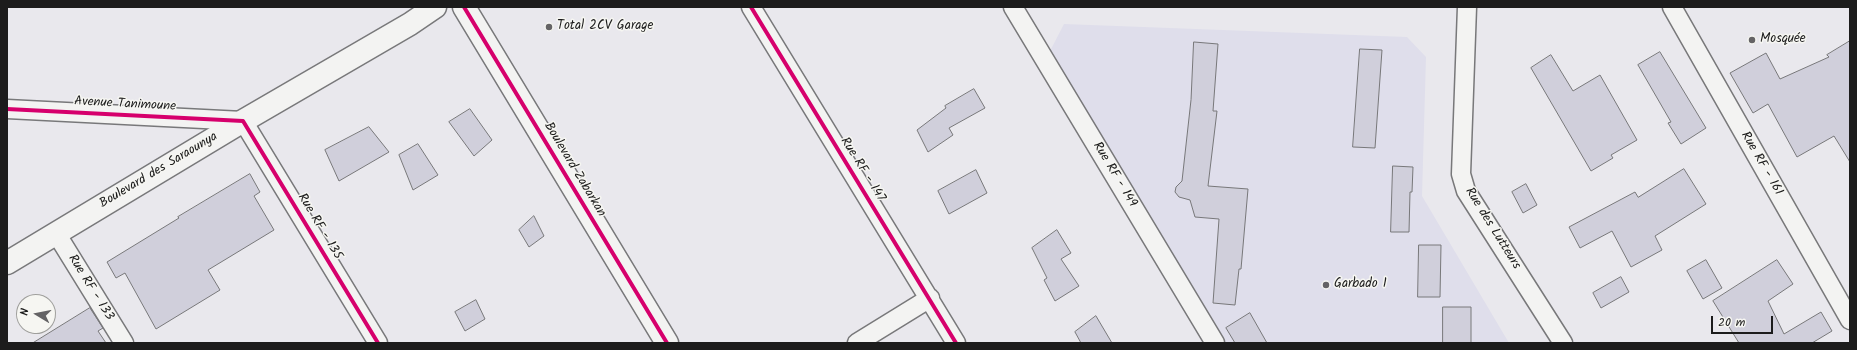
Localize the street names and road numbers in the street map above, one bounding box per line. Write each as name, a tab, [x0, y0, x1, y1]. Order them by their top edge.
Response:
street label: Avenue Tanimoune	[74, 95, 176, 115]
street label: Boulevard Zabarkan	[540, 120, 608, 220]
street label: Rue RF - 161	[1736, 129, 1786, 199]
street label: Boulevard des Saraounya	[97, 130, 221, 212]
street label: Rue RF - 147	[836, 135, 888, 205]
street label: Rue RF - 149	[1088, 140, 1140, 210]
street label: Rue des Lutteurs	[1461, 185, 1523, 273]
street label: Rue RF - 135	[293, 191, 345, 263]
street label: Rue RF - 133	[64, 252, 116, 324]

